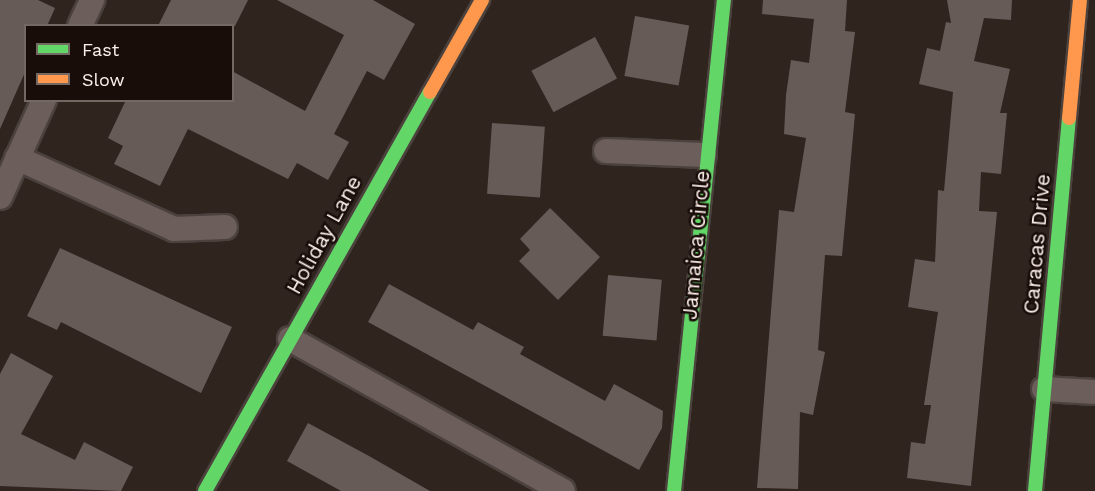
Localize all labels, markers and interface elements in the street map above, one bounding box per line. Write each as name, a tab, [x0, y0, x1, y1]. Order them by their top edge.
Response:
legend	[24, 24, 234, 102]
text: Fast	[82, 39, 119, 60]
text: Slow	[82, 69, 125, 90]
street label: Jamaica Circle	[677, 169, 715, 321]
street label: Holiday Lane	[281, 171, 367, 299]
street label: Caracas Drive	[1018, 173, 1056, 315]

